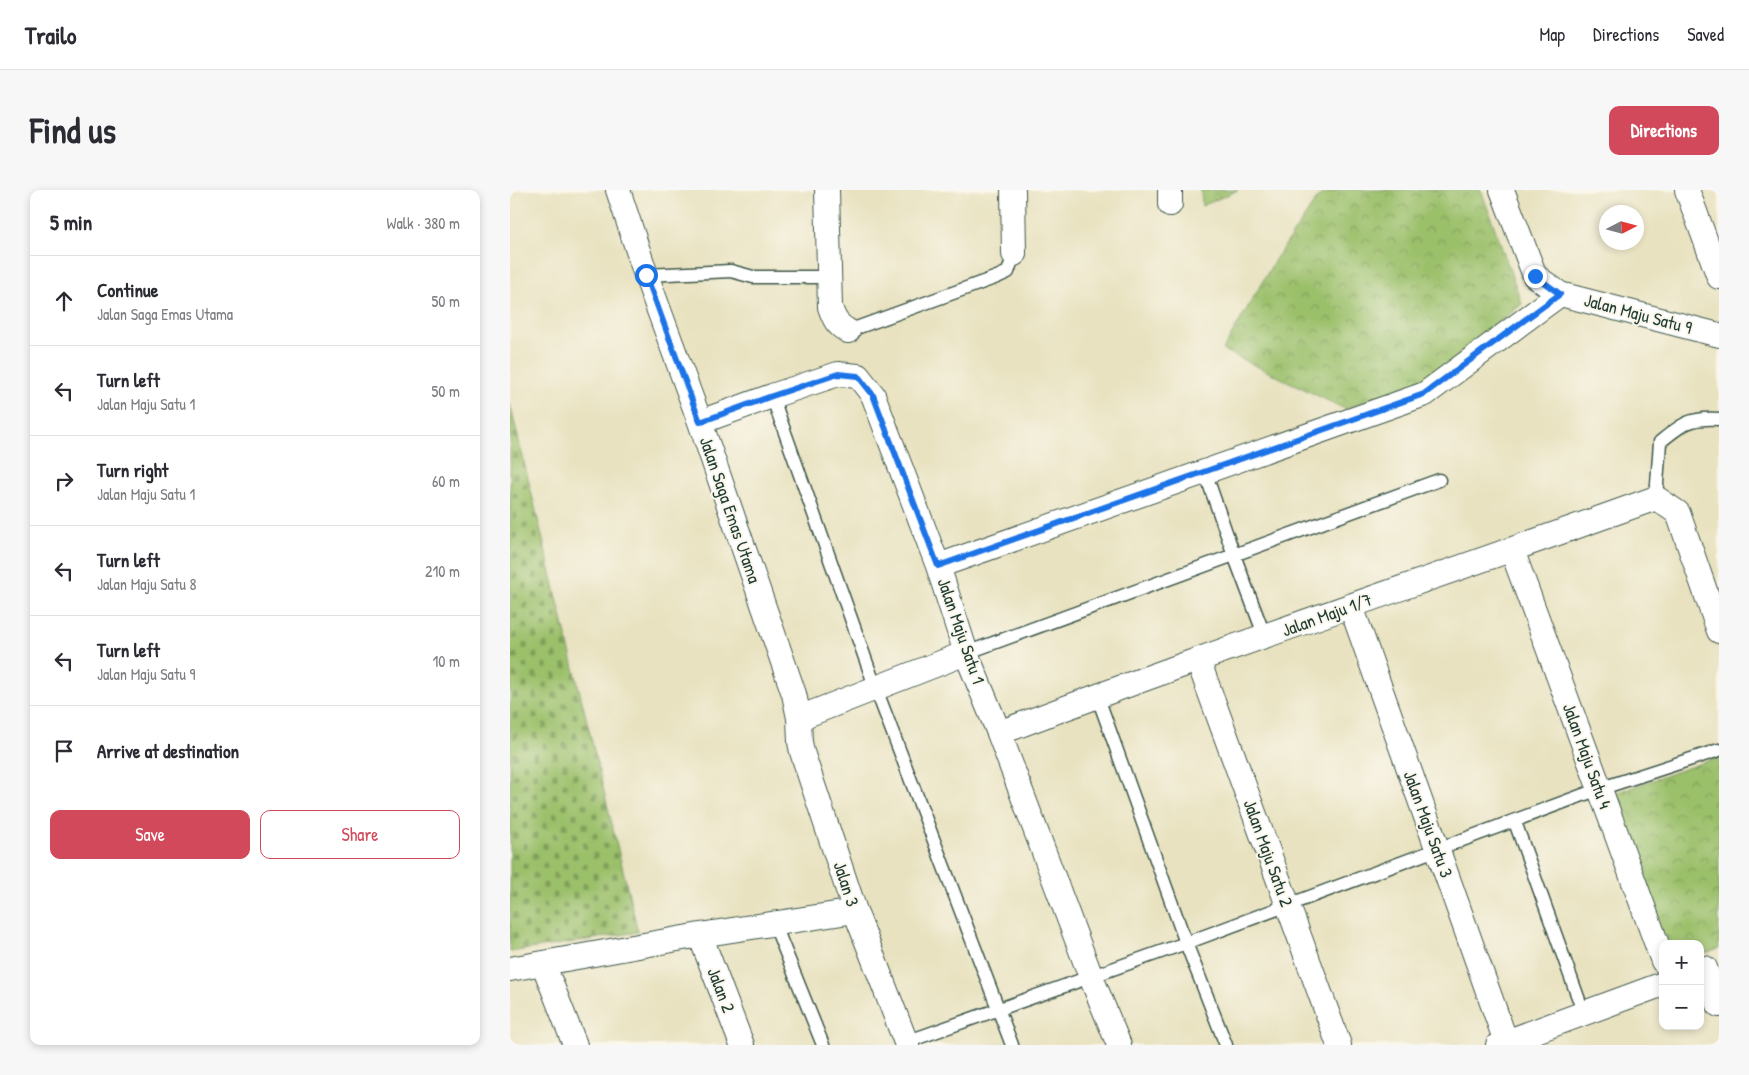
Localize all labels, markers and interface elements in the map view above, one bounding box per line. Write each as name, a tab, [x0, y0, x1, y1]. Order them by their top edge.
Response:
text: Trailo	[25, 19, 76, 51]
text: Map	[1540, 22, 1565, 47]
text: Directions	[1593, 22, 1659, 47]
text: Saved	[1687, 22, 1724, 47]
button: Directions	[1609, 106, 1719, 155]
text: Find us	[30, 107, 116, 154]
north arrow	[1599, 205, 1644, 250]
text: 5 min	[50, 208, 92, 237]
text: Walk · 380 m	[387, 212, 460, 234]
route start	[635, 264, 658, 287]
route end	[1524, 265, 1547, 288]
text: Continue	[97, 277, 158, 303]
icon: ahead	[50, 287, 78, 315]
street label: Jalan Maju Satu 9	[1581, 287, 1695, 340]
text: 50 m	[432, 290, 460, 312]
text: Jalan Saga Emas Utama	[97, 303, 233, 325]
text: Turn left	[97, 367, 160, 393]
icon: left	[50, 377, 78, 405]
text: 50 m	[432, 380, 460, 402]
text: Jalan Maju Satu 1	[97, 393, 195, 415]
street label: Jalan Saga Emas Utama	[694, 433, 767, 586]
text: Turn right	[97, 457, 168, 483]
icon: right	[50, 467, 78, 495]
text: 60 m	[432, 470, 460, 492]
text: Jalan Maju Satu 1	[97, 483, 195, 505]
text: Turn left	[97, 547, 160, 573]
icon: left	[50, 557, 78, 585]
text: 210 m	[425, 560, 460, 582]
text: Jalan Maju Satu 8	[97, 573, 196, 595]
street label: Jalan Maju Satu 1	[932, 574, 991, 687]
street label: Jalan Maju 1/7	[1278, 587, 1375, 642]
text: Turn left	[97, 637, 160, 663]
icon: left	[50, 647, 78, 675]
text: 10 m	[432, 650, 460, 672]
text: Jalan Maju Satu 9	[97, 663, 195, 685]
street label: Jalan Maju Satu 4	[1557, 700, 1618, 812]
icon: arrive	[50, 737, 78, 765]
text: Arrive at destination	[97, 738, 239, 764]
street label: Jalan Maju Satu 3	[1398, 767, 1459, 881]
street label: Jalan Maju Satu 2	[1237, 796, 1300, 910]
button: Save	[50, 810, 250, 859]
button: Share	[260, 810, 460, 859]
street label: Jalan 3	[827, 858, 865, 910]
map controls	[1659, 940, 1704, 1030]
button: +	[1659, 940, 1704, 985]
street label: Jalan 2	[702, 964, 742, 1016]
button: −	[1659, 985, 1704, 1030]

